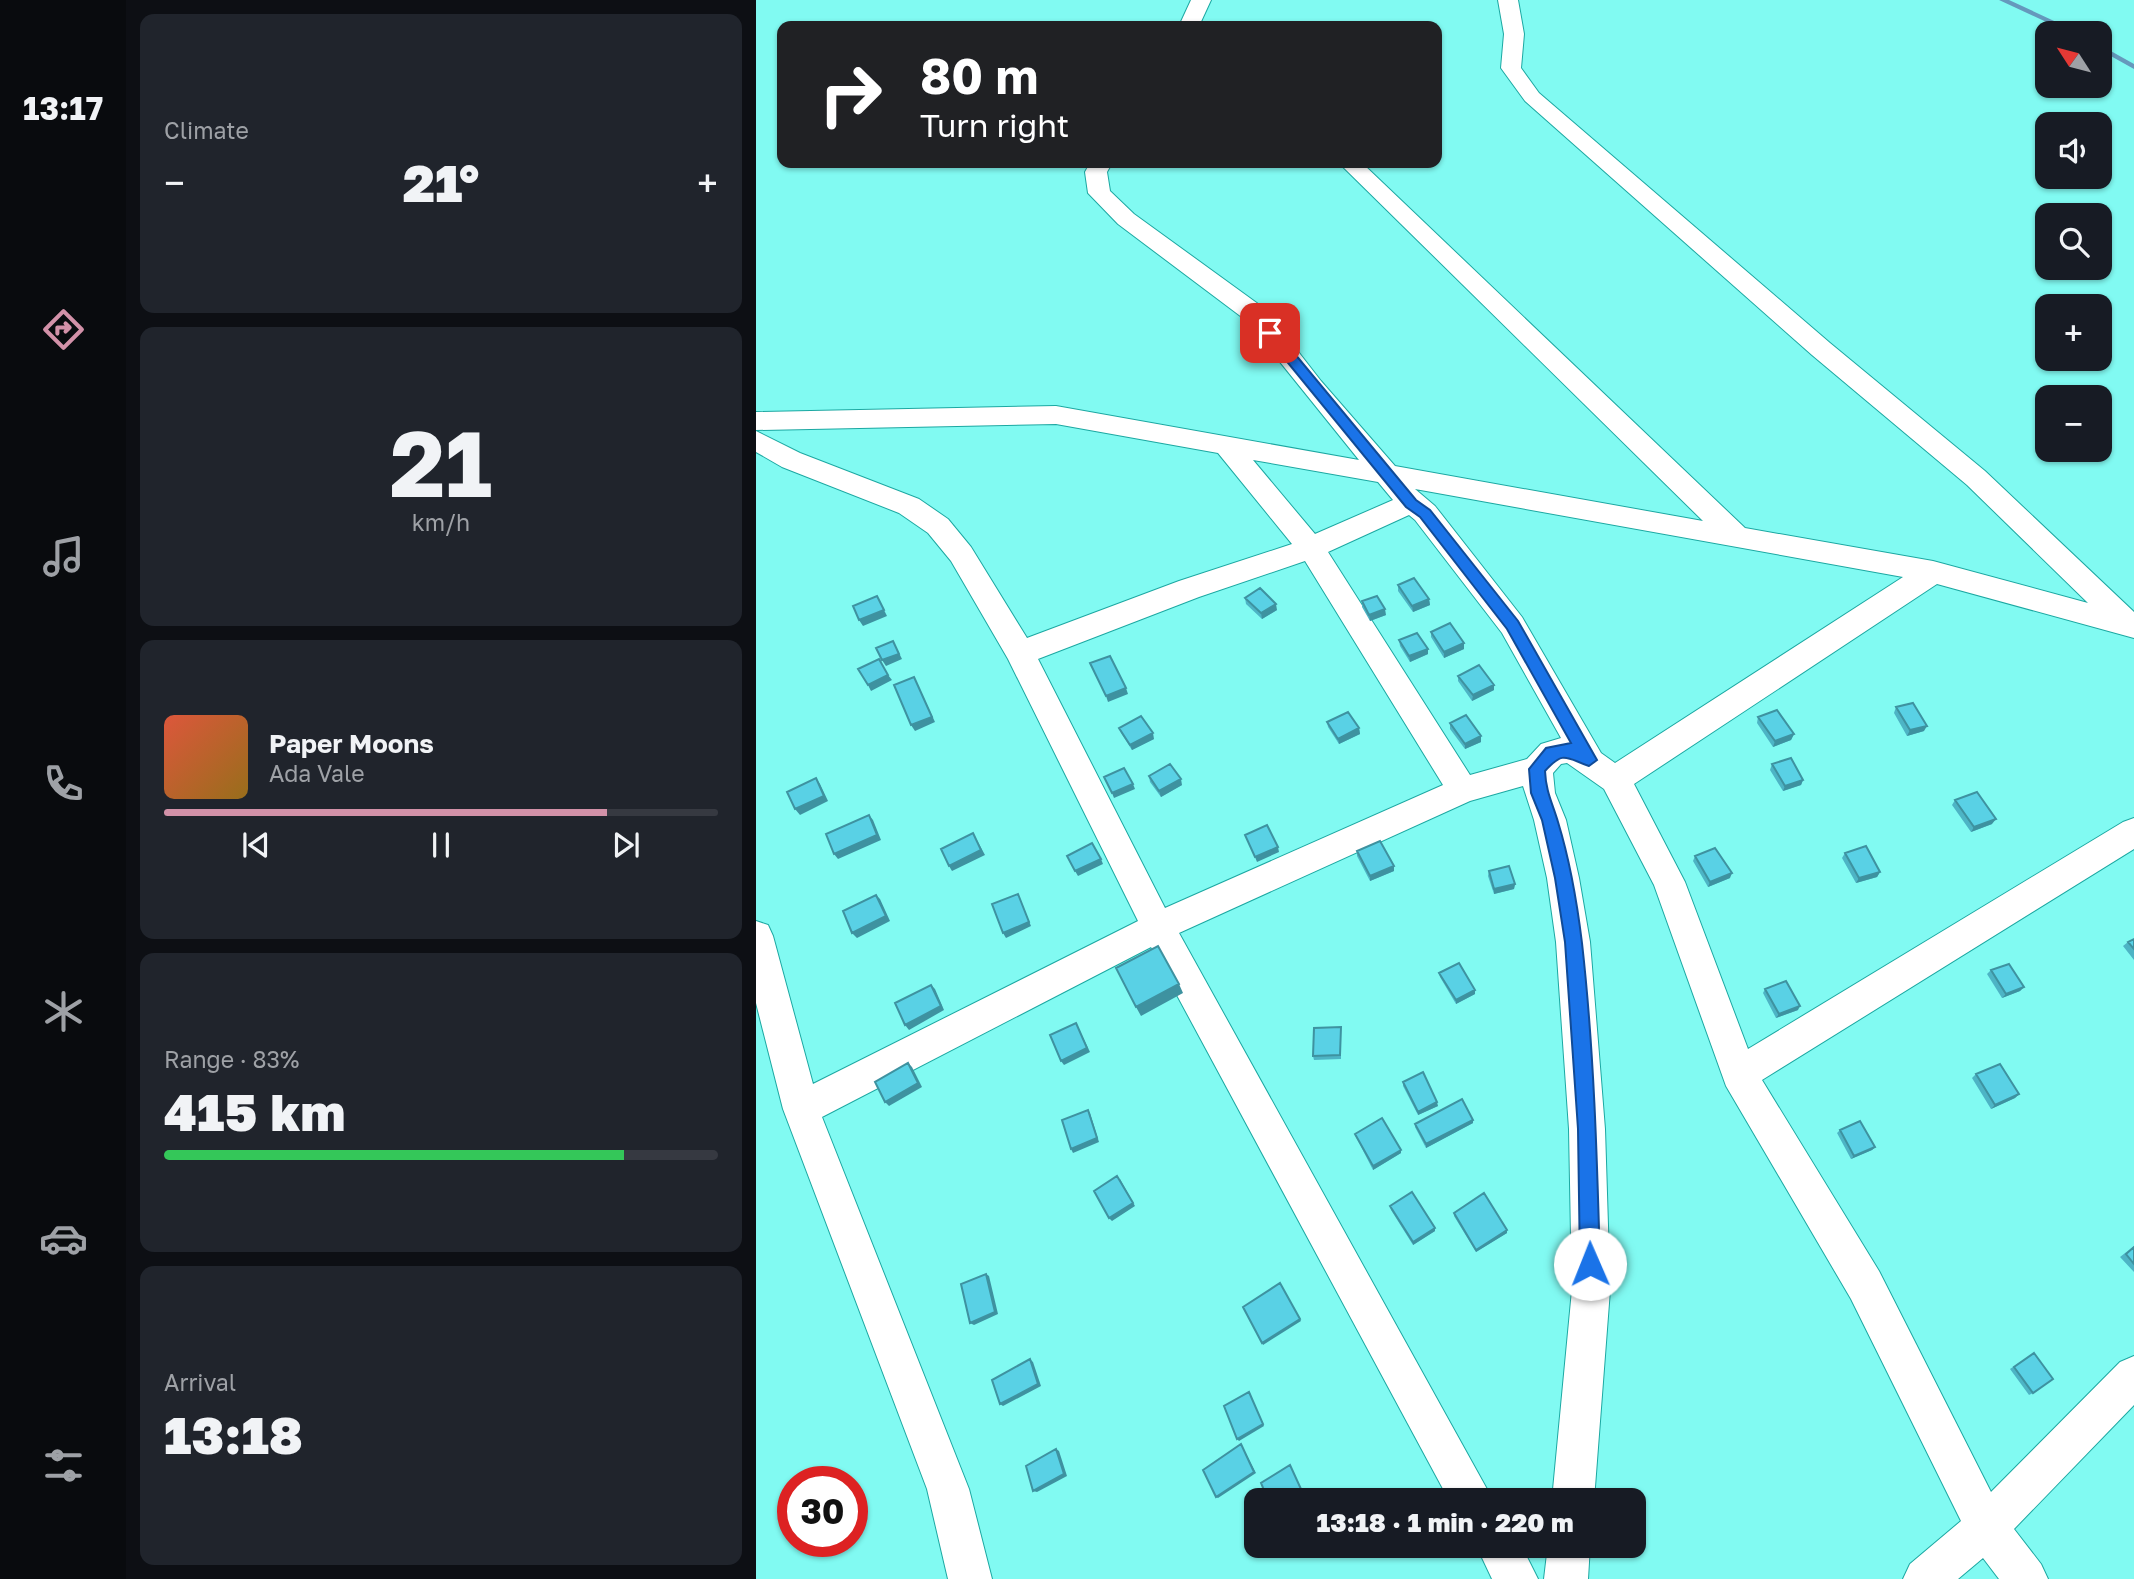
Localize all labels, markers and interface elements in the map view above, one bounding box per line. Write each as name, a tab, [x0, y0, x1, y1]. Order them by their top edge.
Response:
north arrow	[2035, 21, 2112, 98]
map controls	[2035, 21, 2112, 462]
text: 80 m	[920, 46, 1038, 105]
icon: right	[805, 49, 896, 140]
text: 13:17	[23, 89, 103, 127]
text: Turn right	[920, 106, 1069, 144]
button: sound	[2035, 112, 2112, 189]
text: Climate	[164, 116, 249, 144]
text: 21°	[403, 151, 479, 213]
text: −	[164, 160, 185, 205]
text: +	[697, 160, 718, 205]
button: search	[2035, 203, 2112, 280]
button: +	[2035, 294, 2112, 371]
pin	[1240, 303, 1300, 363]
icon: directions	[39, 305, 88, 354]
icon: arrive	[1251, 314, 1289, 352]
button: −	[2035, 385, 2112, 462]
text: 21	[390, 408, 492, 517]
text: km/h	[412, 508, 470, 536]
icon: music	[39, 532, 88, 581]
text: Paper Moons	[269, 728, 434, 759]
icon: phone	[39, 759, 88, 808]
text: Ada Vale	[269, 759, 365, 787]
icon: previous	[237, 826, 275, 864]
icon: pause	[422, 826, 460, 864]
icon: next	[607, 826, 645, 864]
icon: climate	[39, 987, 88, 1036]
text: Range · 83%	[164, 1045, 299, 1073]
text: 415 km	[164, 1080, 346, 1142]
icon: car	[39, 1214, 88, 1263]
position arrow	[1553, 1227, 1627, 1301]
text: Arrival	[164, 1368, 236, 1396]
text: 13:18	[164, 1403, 303, 1465]
icon: filters	[39, 1441, 88, 1490]
speed limit sign: 30	[777, 1466, 868, 1557]
text: 13:18 · 1 min · 220 m	[1316, 1507, 1574, 1538]

